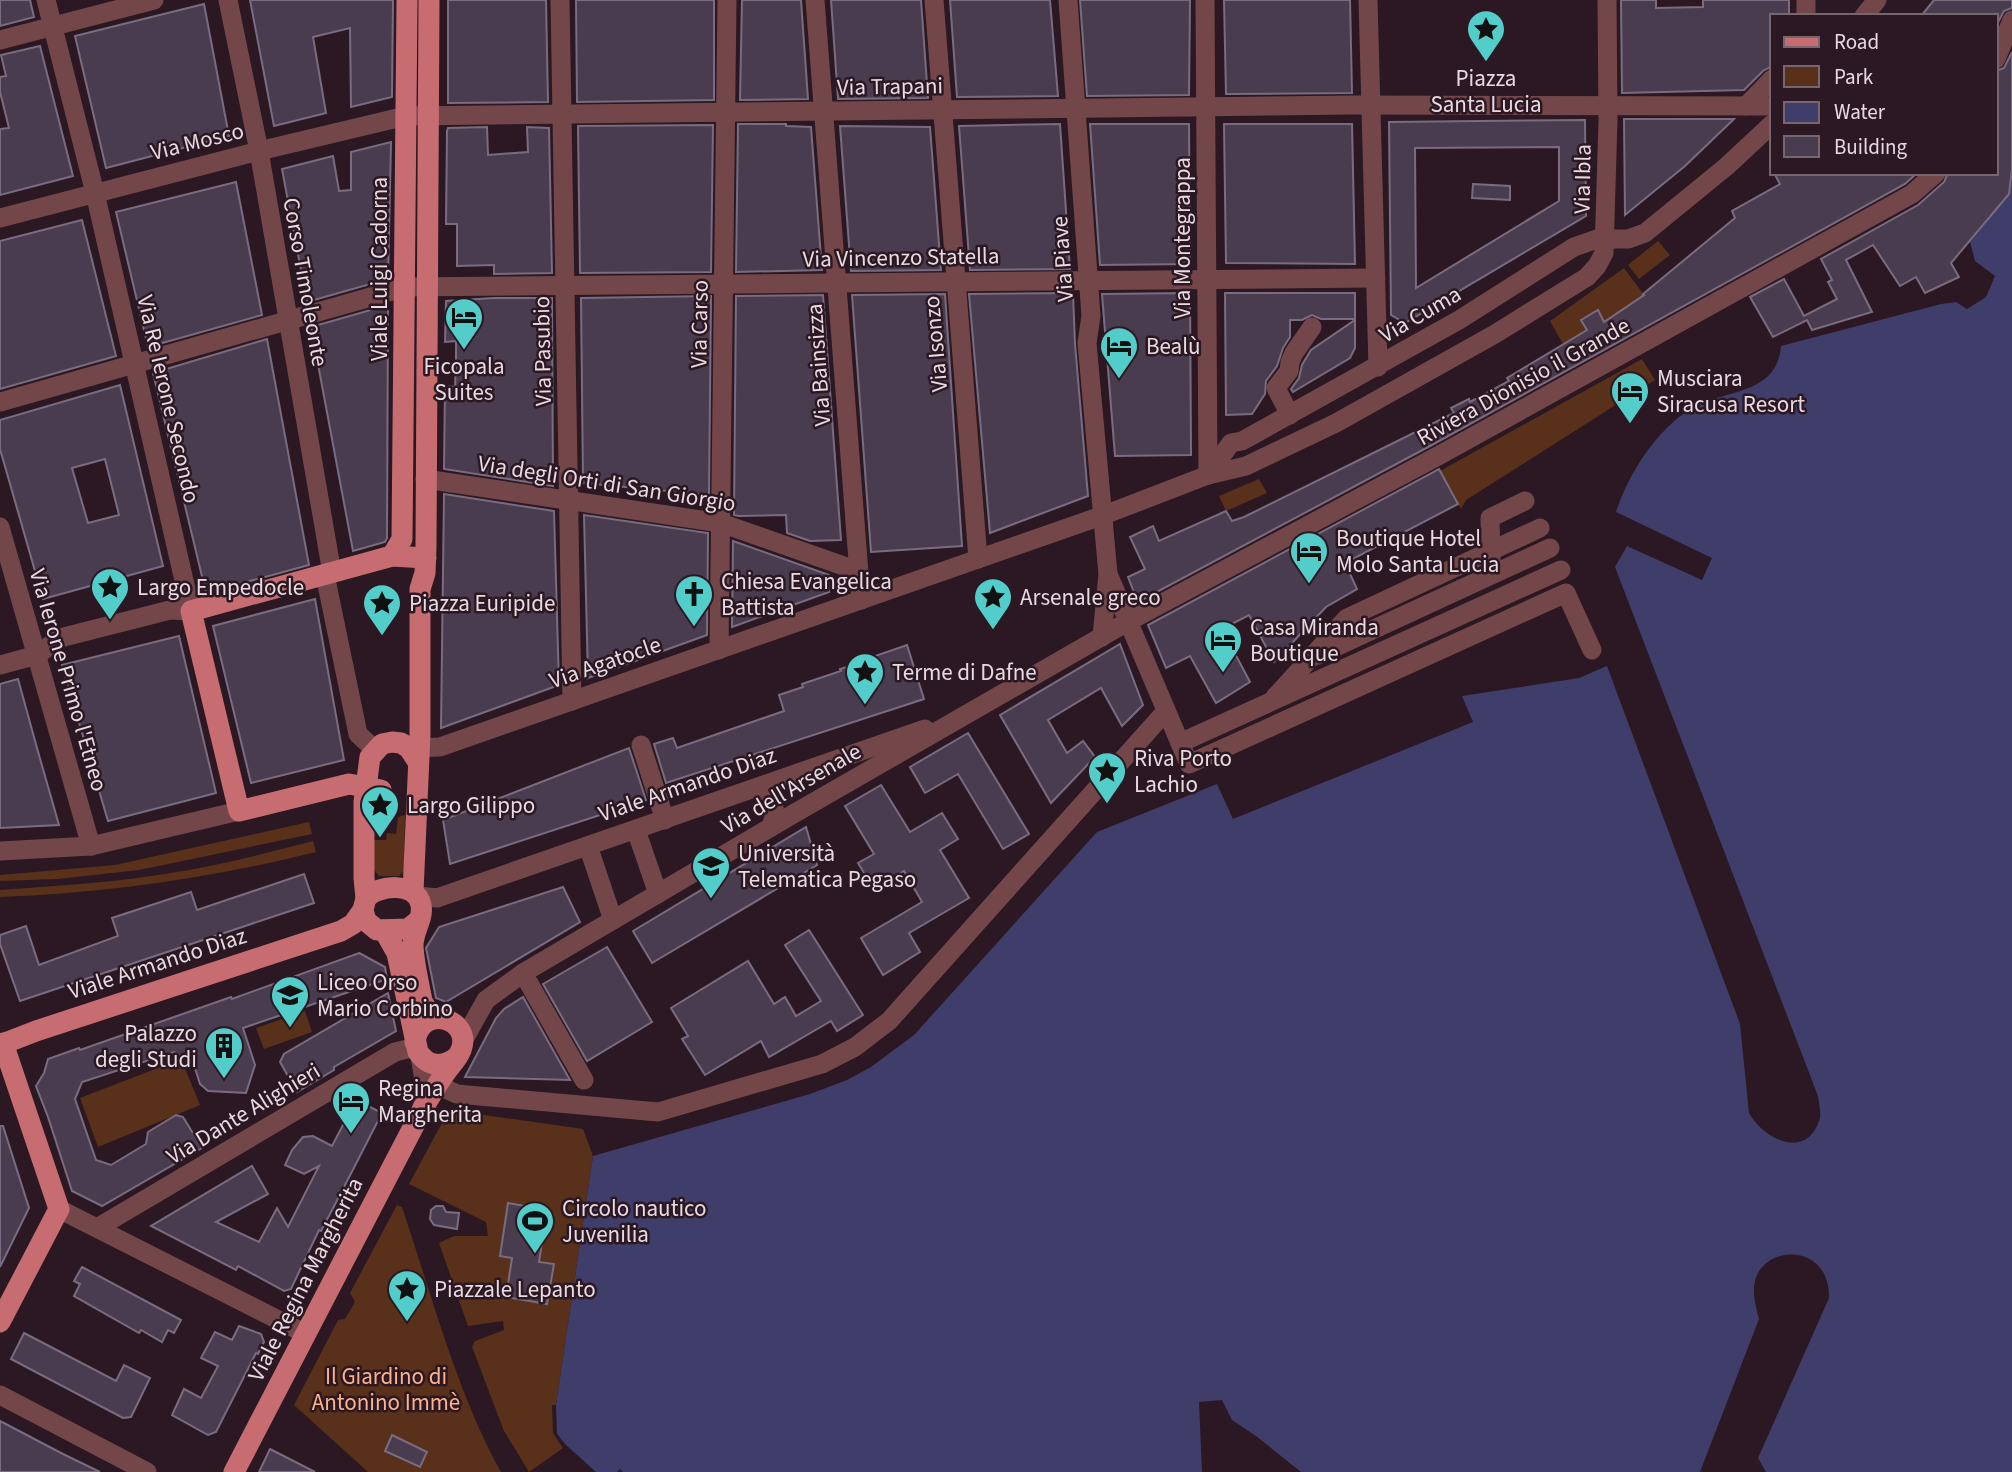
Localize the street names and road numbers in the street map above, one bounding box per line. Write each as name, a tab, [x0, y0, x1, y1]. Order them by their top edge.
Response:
street label: Via Trapani	[837, 69, 943, 104]
street label: Via Mosco	[147, 114, 247, 169]
street label: Via Ibla	[1565, 144, 1600, 214]
street label: Via Montegrappa	[1166, 157, 1199, 319]
street label: Viale Luigi Cadorna	[363, 177, 396, 361]
street label: Corso Timoleonte	[274, 195, 337, 369]
street label: Via Piave	[1043, 215, 1082, 303]
street label: Via Vincenzo Statella	[802, 239, 1000, 276]
street label: Via Cuma	[1373, 278, 1467, 351]
street label: Via Carso	[682, 280, 717, 369]
street label: Via Re Ierone Secondo	[129, 292, 209, 506]
street label: Via Isonzo	[915, 294, 956, 393]
street label: Via Pasubio	[525, 296, 560, 406]
street label: Via Bainsizza	[798, 302, 839, 427]
street label: Riviera Dionisio il Grande	[1411, 309, 1636, 454]
street label: Via degli Orti di San Giorgio	[476, 447, 738, 520]
street label: Via Ierone Primo l'Etneo	[21, 565, 116, 795]
street label: Via Agatocle	[545, 628, 666, 697]
street label: Via dell'Arsenale	[715, 735, 867, 842]
street label: Viale Armando Diaz	[594, 739, 781, 830]
street label: Viale Armando Diaz	[64, 919, 251, 1008]
street label: Via Dante Alighieri	[160, 1054, 326, 1172]
street label: Viale Regina Margherita	[240, 1171, 371, 1387]

